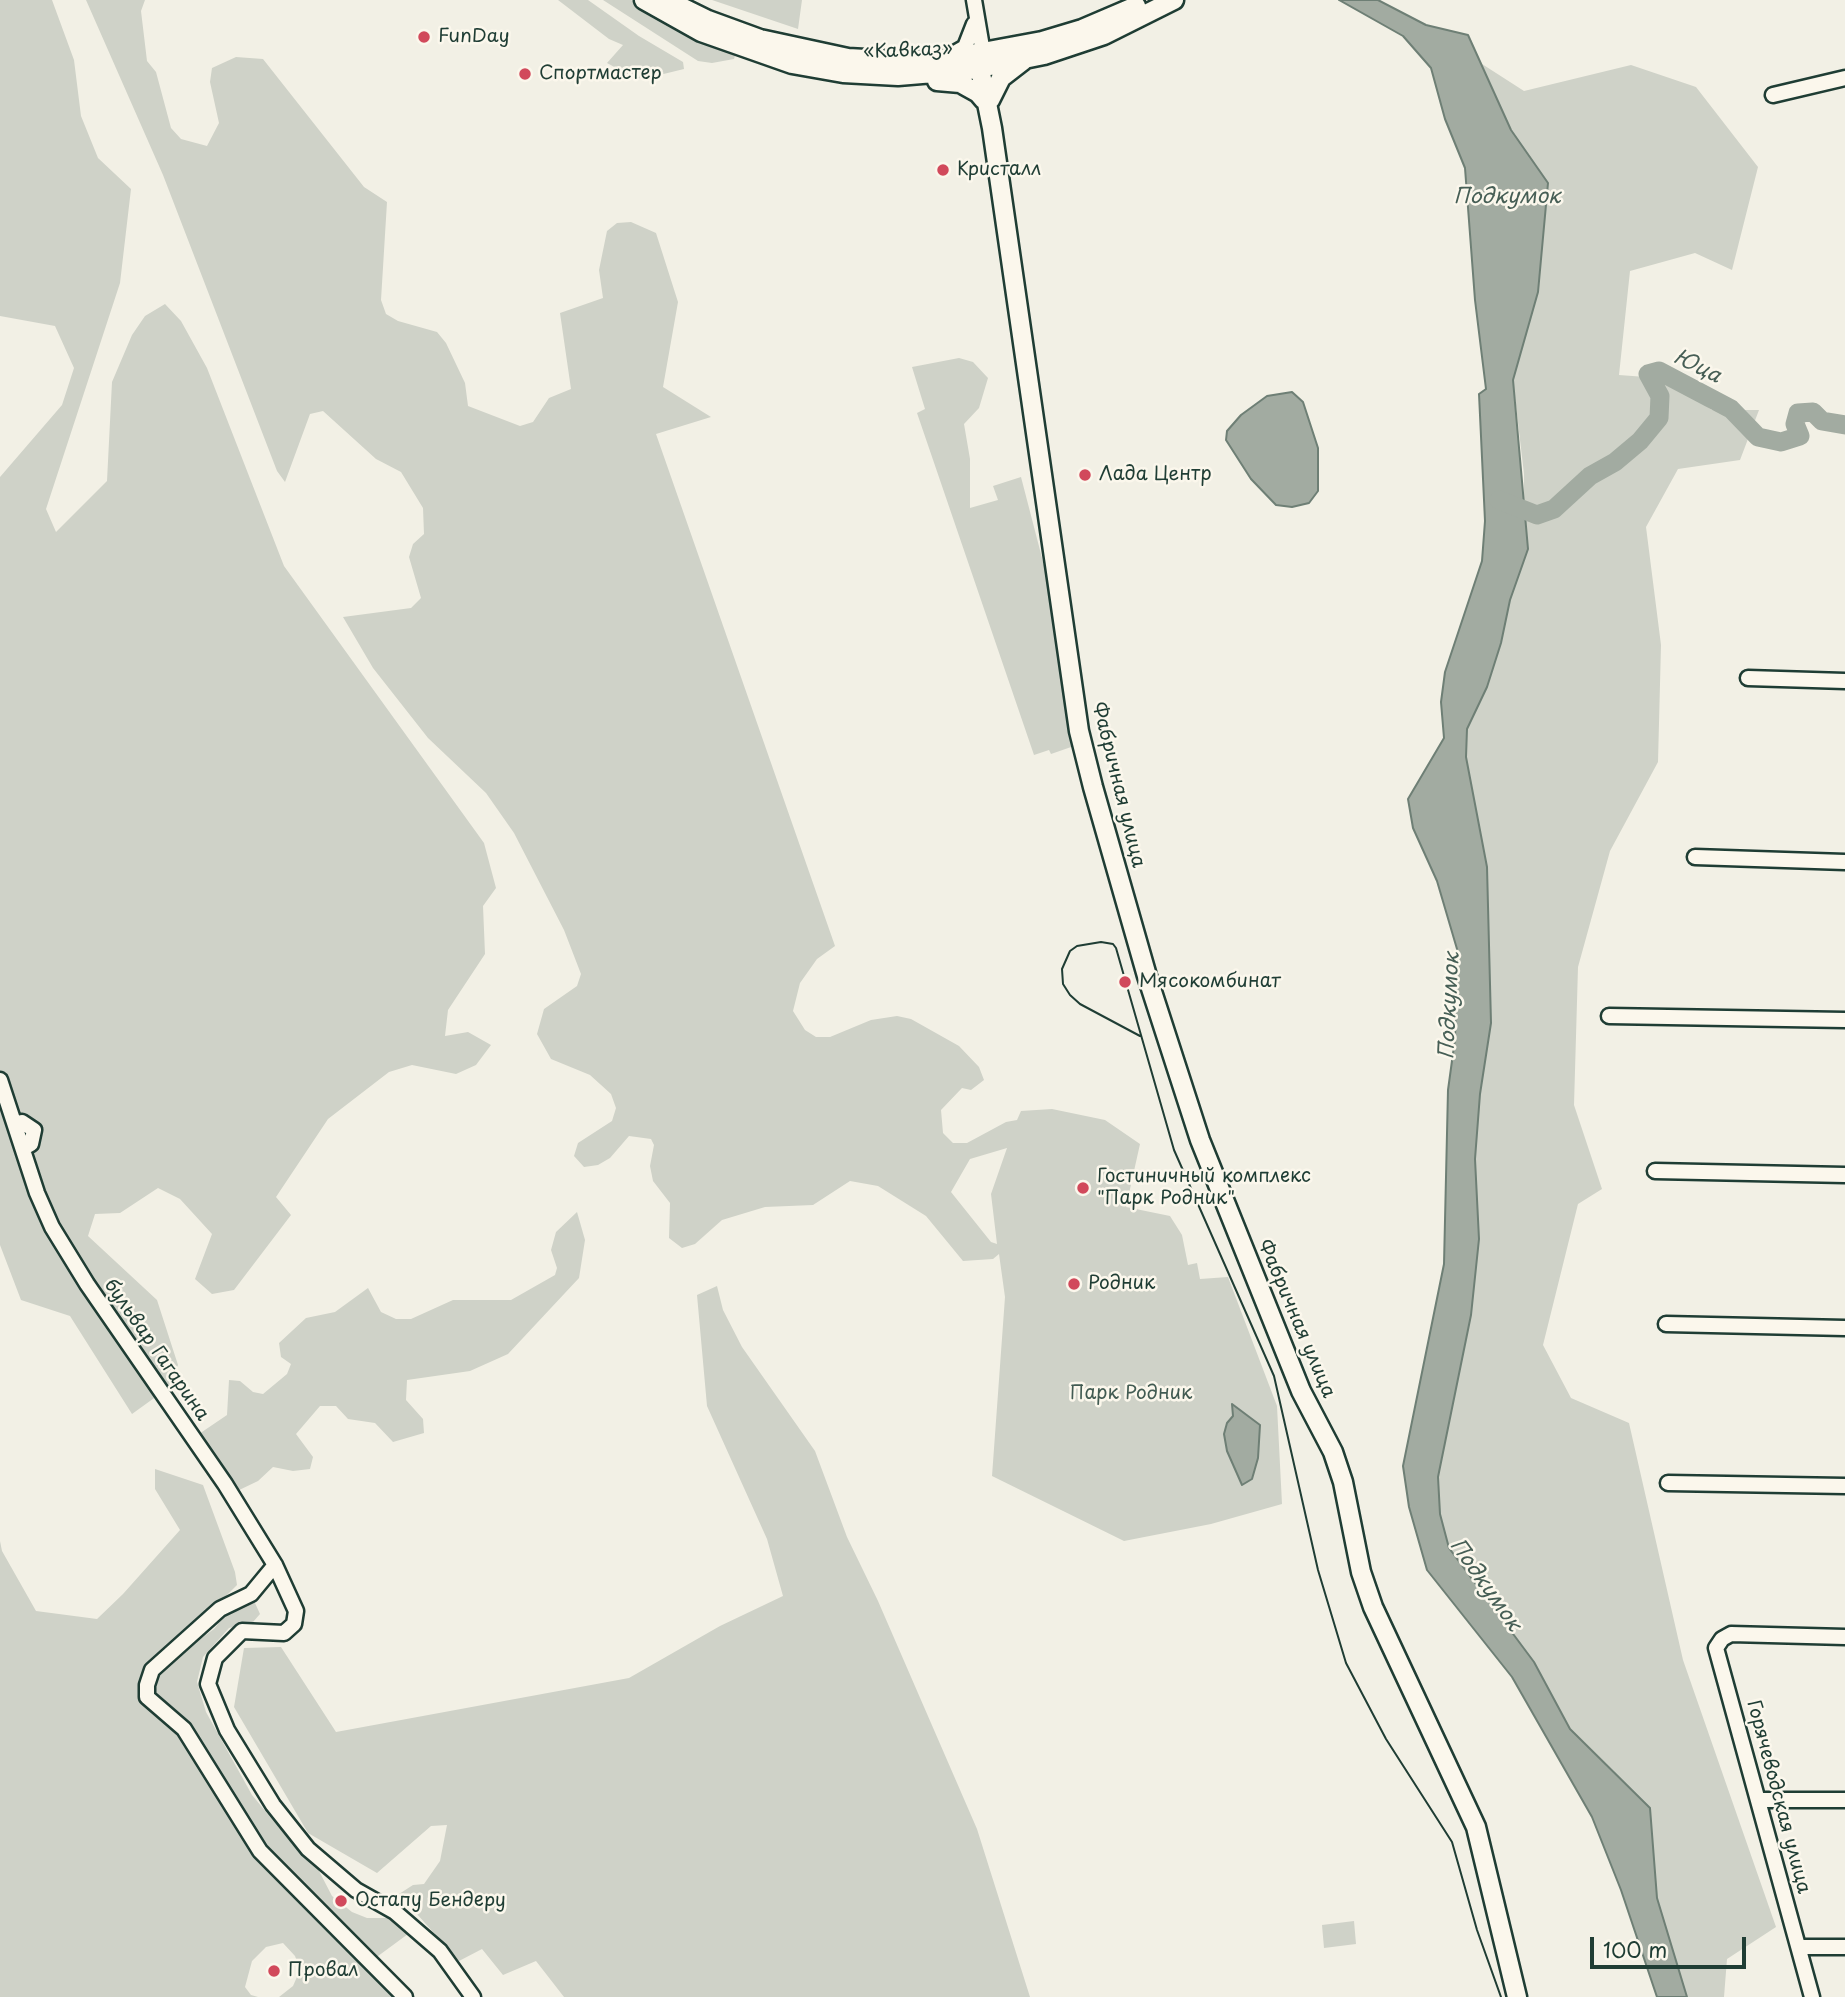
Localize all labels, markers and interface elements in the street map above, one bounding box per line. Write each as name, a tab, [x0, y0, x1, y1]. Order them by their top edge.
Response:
place label: FunDay	[438, 26, 510, 48]
marker: FunDay	[416, 29, 432, 45]
street label: «Кавказ»	[863, 38, 953, 64]
place label: Спортмастер	[539, 63, 662, 85]
marker: Спортмастер	[517, 66, 533, 82]
place label: Кристалл	[957, 159, 1041, 181]
marker: Кристалл	[935, 162, 951, 178]
water label: Подкумок	[1453, 184, 1561, 210]
water label: Юца	[1669, 345, 1725, 389]
place label: Лада Центр	[1099, 464, 1212, 486]
marker: Лада Центр	[1077, 467, 1093, 483]
street label: Фабричная улица	[1086, 700, 1150, 870]
water label: Подкумок	[1435, 952, 1465, 1060]
place label: Мясокомбинат	[1139, 971, 1281, 993]
marker: Мясокомбинат	[1117, 974, 1133, 990]
place label: Гостиничный комплекс "Парк Родник"	[1097, 1166, 1311, 1210]
marker: Гостиничный комплекс "Парк Родник"	[1075, 1180, 1091, 1196]
street label: Фабричная улица	[1252, 1237, 1340, 1401]
place label: Родник	[1088, 1273, 1155, 1295]
street label: бульвар Гагарина	[99, 1275, 213, 1425]
marker: Родник	[1066, 1276, 1082, 1292]
park label: Парк Родник	[1070, 1383, 1192, 1405]
water label: Подкумок	[1444, 1534, 1526, 1636]
street label: Горячеводская улица	[1741, 1698, 1815, 1896]
place label: Остапу Бендеру	[355, 1890, 506, 1912]
marker: Остапу Бендеру	[333, 1893, 349, 1909]
scale bar	[1593, 1924, 1749, 1968]
text: 100 m	[1603, 1933, 1667, 1965]
place label: Провал	[288, 1960, 358, 1982]
marker: Провал	[266, 1963, 282, 1979]

